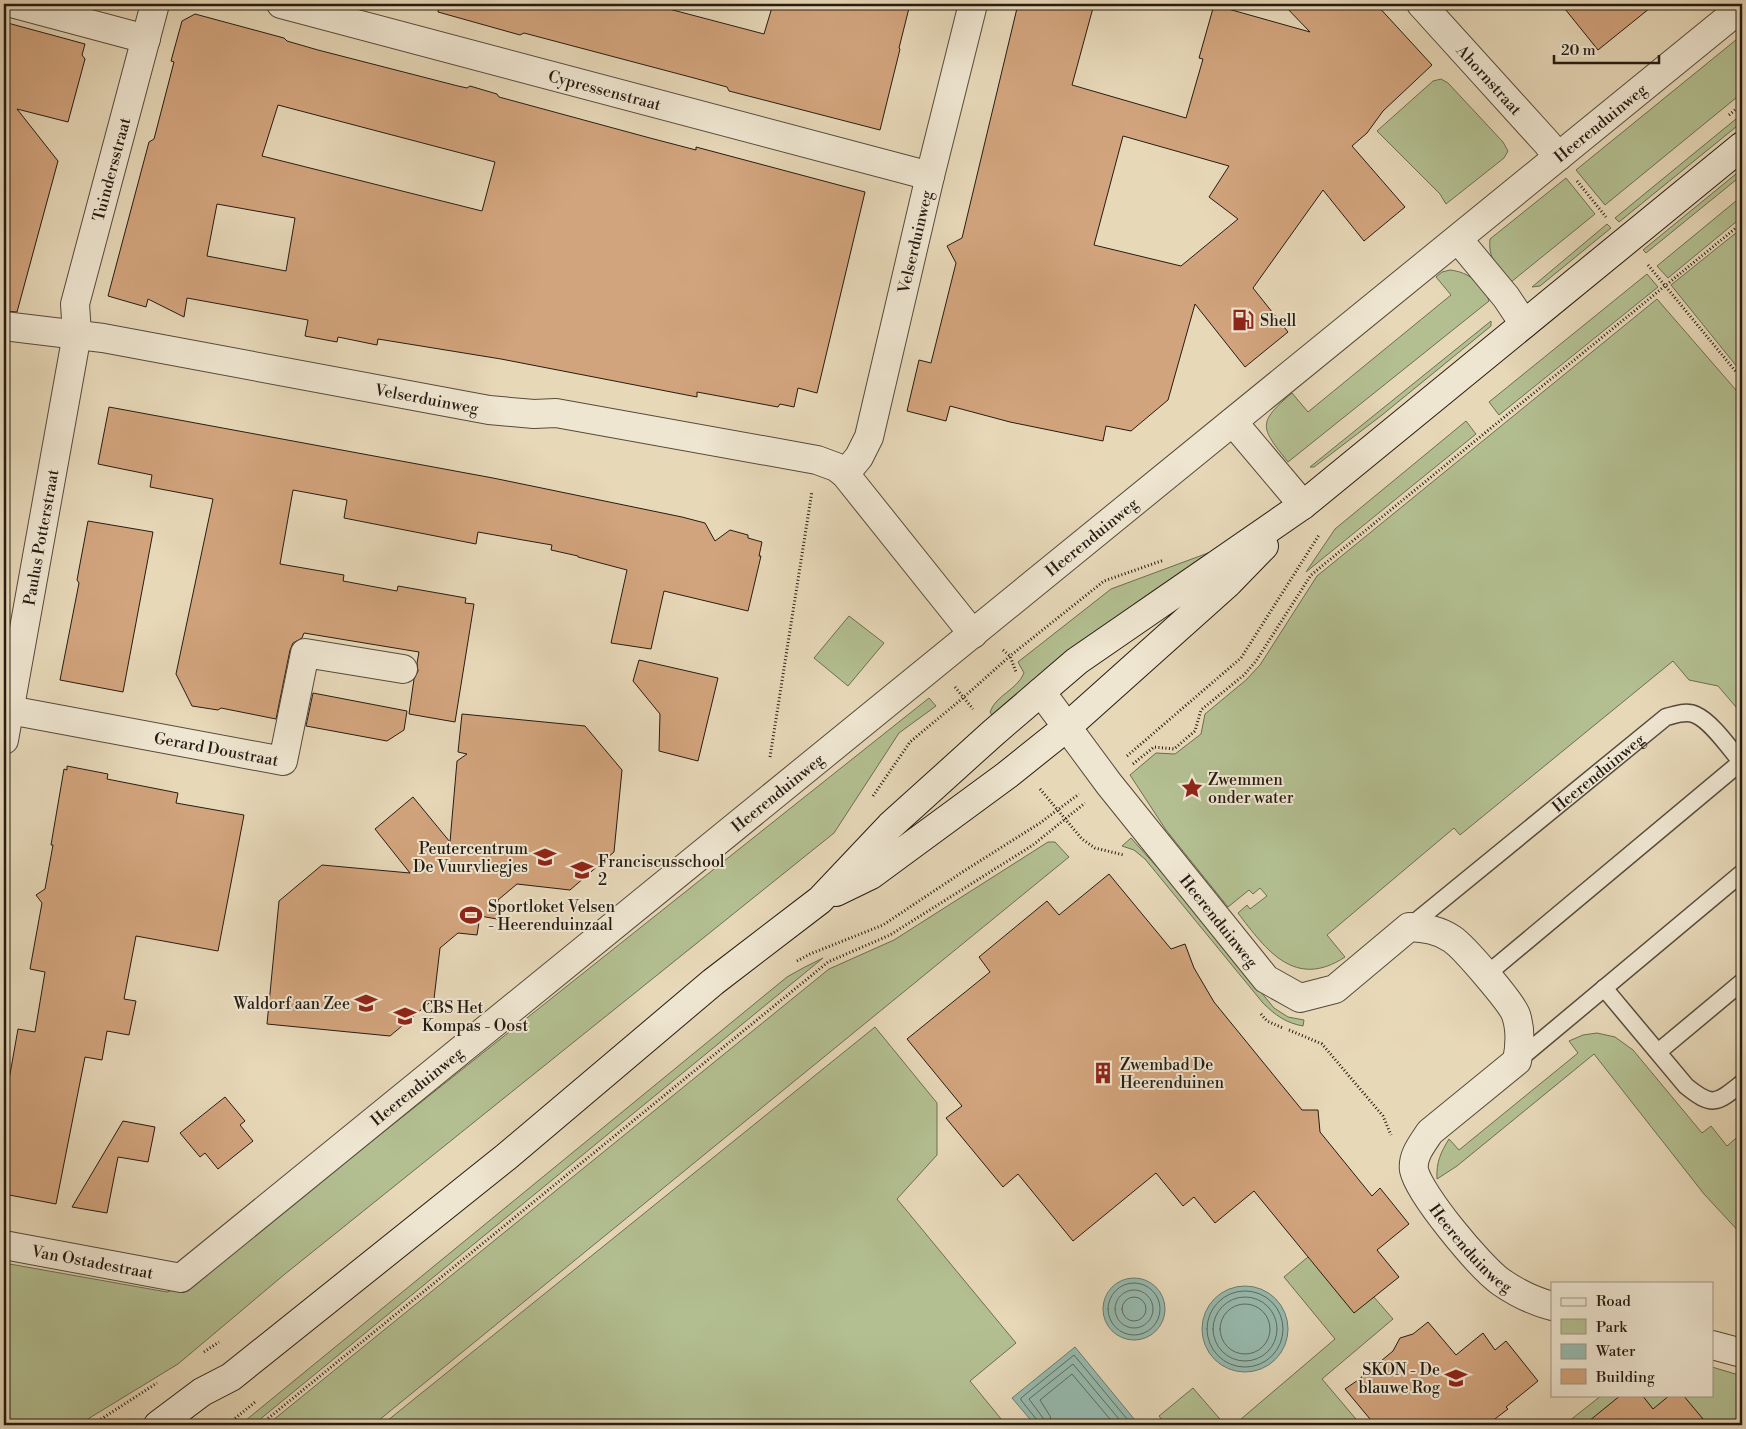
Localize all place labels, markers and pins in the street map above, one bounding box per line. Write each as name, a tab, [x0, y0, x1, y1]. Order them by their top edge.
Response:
fuel station icon: Shell	[1230, 307, 1256, 333]
place label: Shell	[1260, 311, 1297, 331]
place label: Zwemmen onder water	[1208, 770, 1294, 808]
place icon: Zwemmen onder water	[1179, 775, 1205, 801]
place label: Peutercentrum De Vuurvliegjes	[413, 839, 528, 877]
school or university icon: Peutercentrum De Vuurvliegjes	[532, 844, 558, 870]
place label: Franciscusschool 2	[598, 852, 725, 890]
school or university icon: Franciscusschool 2	[569, 857, 595, 883]
place label: Sportloket Velsen - Heerenduinzaal	[488, 897, 616, 935]
sports icon: Sportloket Velsen - Heerenduinzaal	[458, 902, 484, 928]
school or university icon: Waldorf aan Zee	[353, 990, 379, 1016]
place label: Waldorf aan Zee	[233, 994, 350, 1014]
place label: CBS Het Kompas - Oost	[422, 998, 528, 1036]
school or university icon: CBS Het Kompas - Oost	[392, 1003, 418, 1029]
place label: Zwembad De Heerenduinen	[1120, 1055, 1224, 1093]
building icon: Zwembad De Heerenduinen	[1090, 1060, 1116, 1086]
place label: SKON - De blauwe Rog	[1358, 1360, 1441, 1398]
school or university icon: SKON - De blauwe Rog	[1443, 1365, 1469, 1391]

